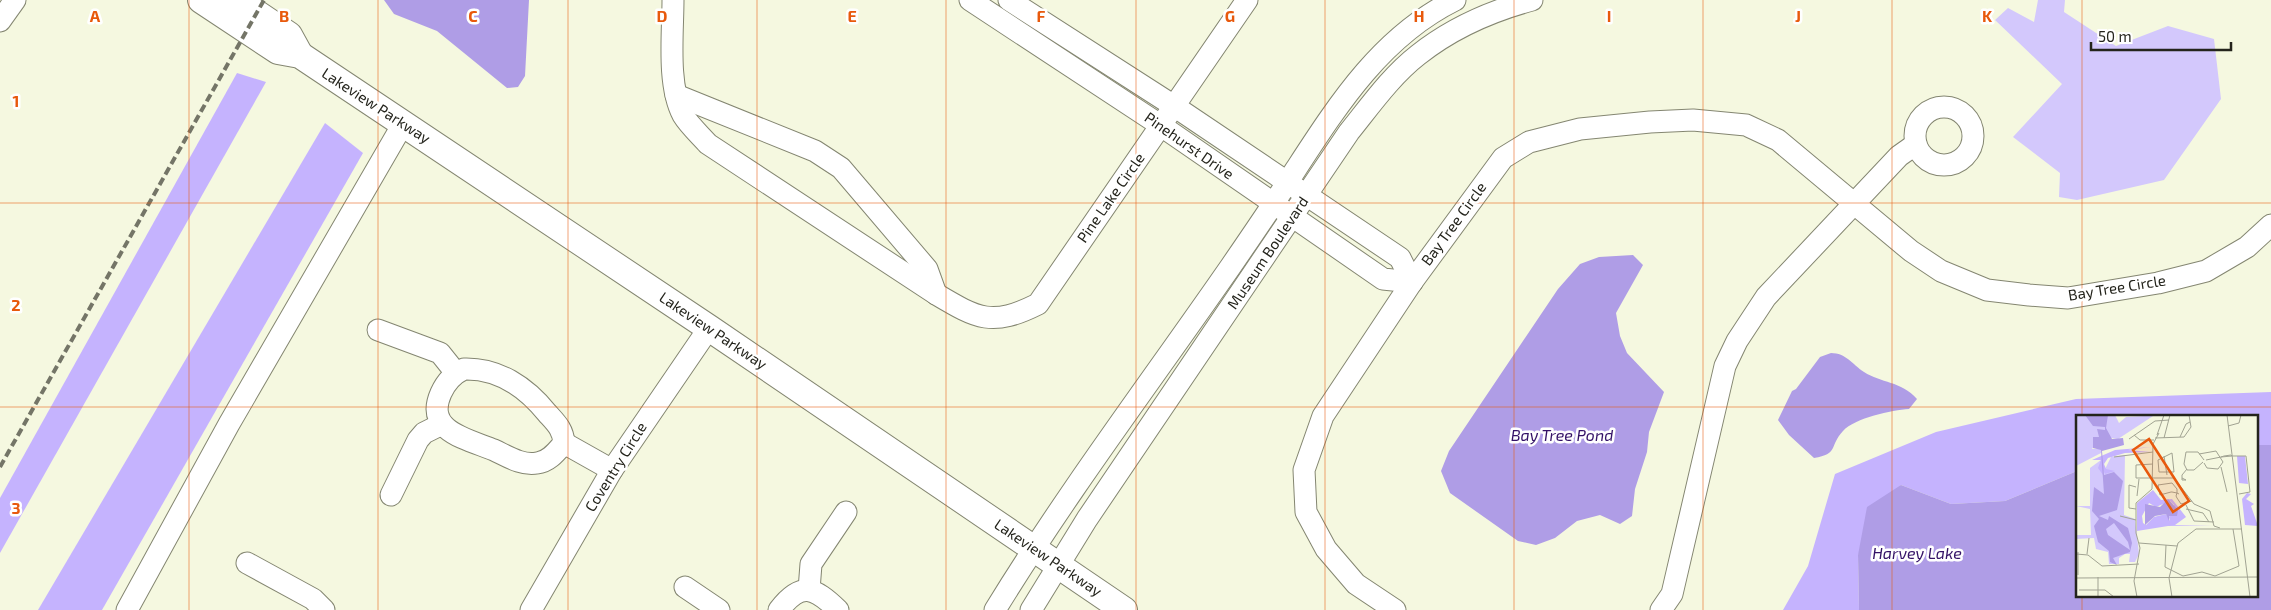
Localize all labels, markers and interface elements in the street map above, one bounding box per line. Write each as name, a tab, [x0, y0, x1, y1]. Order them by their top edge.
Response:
text: A	[90, 6, 101, 25]
text: B	[279, 6, 289, 25]
text: C	[468, 6, 478, 25]
text: D	[657, 6, 668, 25]
text: E	[847, 6, 857, 25]
text: F	[1037, 6, 1046, 25]
text: G	[1225, 6, 1235, 25]
text: H	[1413, 6, 1425, 25]
text: I	[1607, 6, 1611, 25]
text: J	[1795, 6, 1801, 25]
text: K	[1982, 6, 1993, 25]
scale bar	[2091, 20, 2231, 52]
text: 50 m	[2098, 27, 2132, 45]
street label: Lakeview Parkway	[319, 63, 434, 147]
text: 1	[13, 91, 19, 110]
street label: Pinehurst Drive	[1141, 108, 1238, 183]
street label: Pine Lake Circle	[1073, 149, 1148, 246]
street label: Bay Tree Circle	[1417, 178, 1489, 269]
street label: Museum Boulevard	[1223, 193, 1311, 312]
street label: Bay Tree Circle	[2067, 270, 2167, 304]
street label: Lakeview Parkway	[656, 288, 771, 373]
text: 2	[11, 295, 21, 314]
inset map	[2076, 415, 2258, 598]
street label: Coventry Circle	[580, 418, 650, 515]
water label: Bay Tree Pond	[1511, 425, 1613, 445]
text: 3	[11, 498, 21, 517]
street label: Lakeview Parkway	[991, 515, 1106, 600]
water label: Harvey Lake	[1872, 543, 1962, 563]

